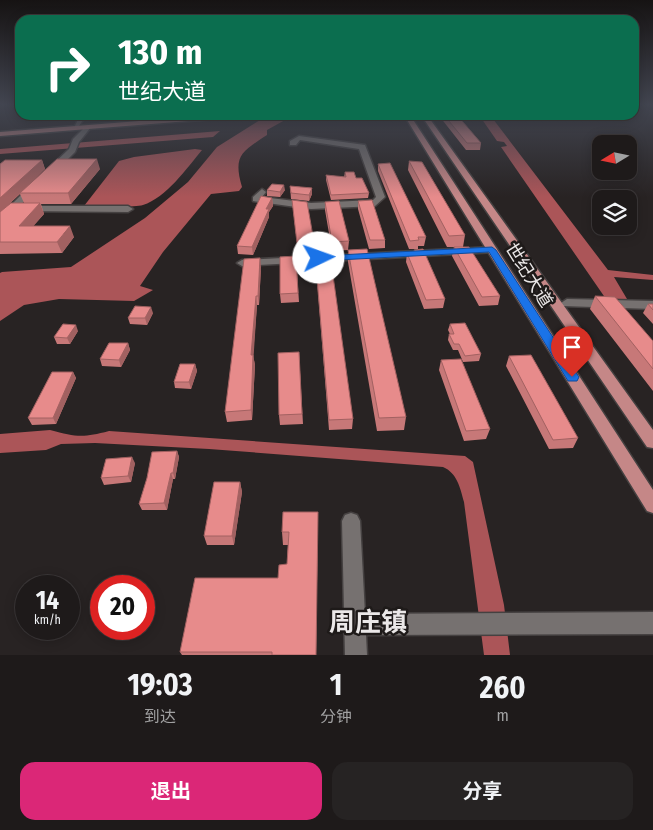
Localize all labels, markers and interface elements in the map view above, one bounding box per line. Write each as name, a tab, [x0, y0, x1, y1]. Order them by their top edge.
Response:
text: 130 m	[118, 31, 202, 73]
icon: right	[35, 35, 100, 100]
text: 世纪大道	[118, 78, 206, 105]
north arrow	[592, 135, 638, 180]
map controls	[592, 135, 637, 235]
button: layers	[592, 190, 637, 235]
position arrow	[292, 231, 344, 283]
street label: 世纪大道	[501, 239, 557, 311]
pin	[551, 326, 593, 377]
icon: arrive	[558, 333, 586, 361]
speed limit sign: 20	[90, 575, 155, 640]
text: 14	[36, 586, 59, 616]
district label: 周庄镇	[329, 607, 407, 638]
text: km/h	[34, 613, 61, 627]
text: 19:03	[127, 667, 193, 703]
text: 1	[330, 667, 343, 703]
text: 260	[480, 670, 526, 706]
text: m	[496, 706, 509, 725]
text: 到达	[144, 707, 176, 726]
text: 分钟	[320, 707, 352, 726]
button: 退出	[20, 762, 322, 820]
button: 分享	[332, 762, 633, 820]

